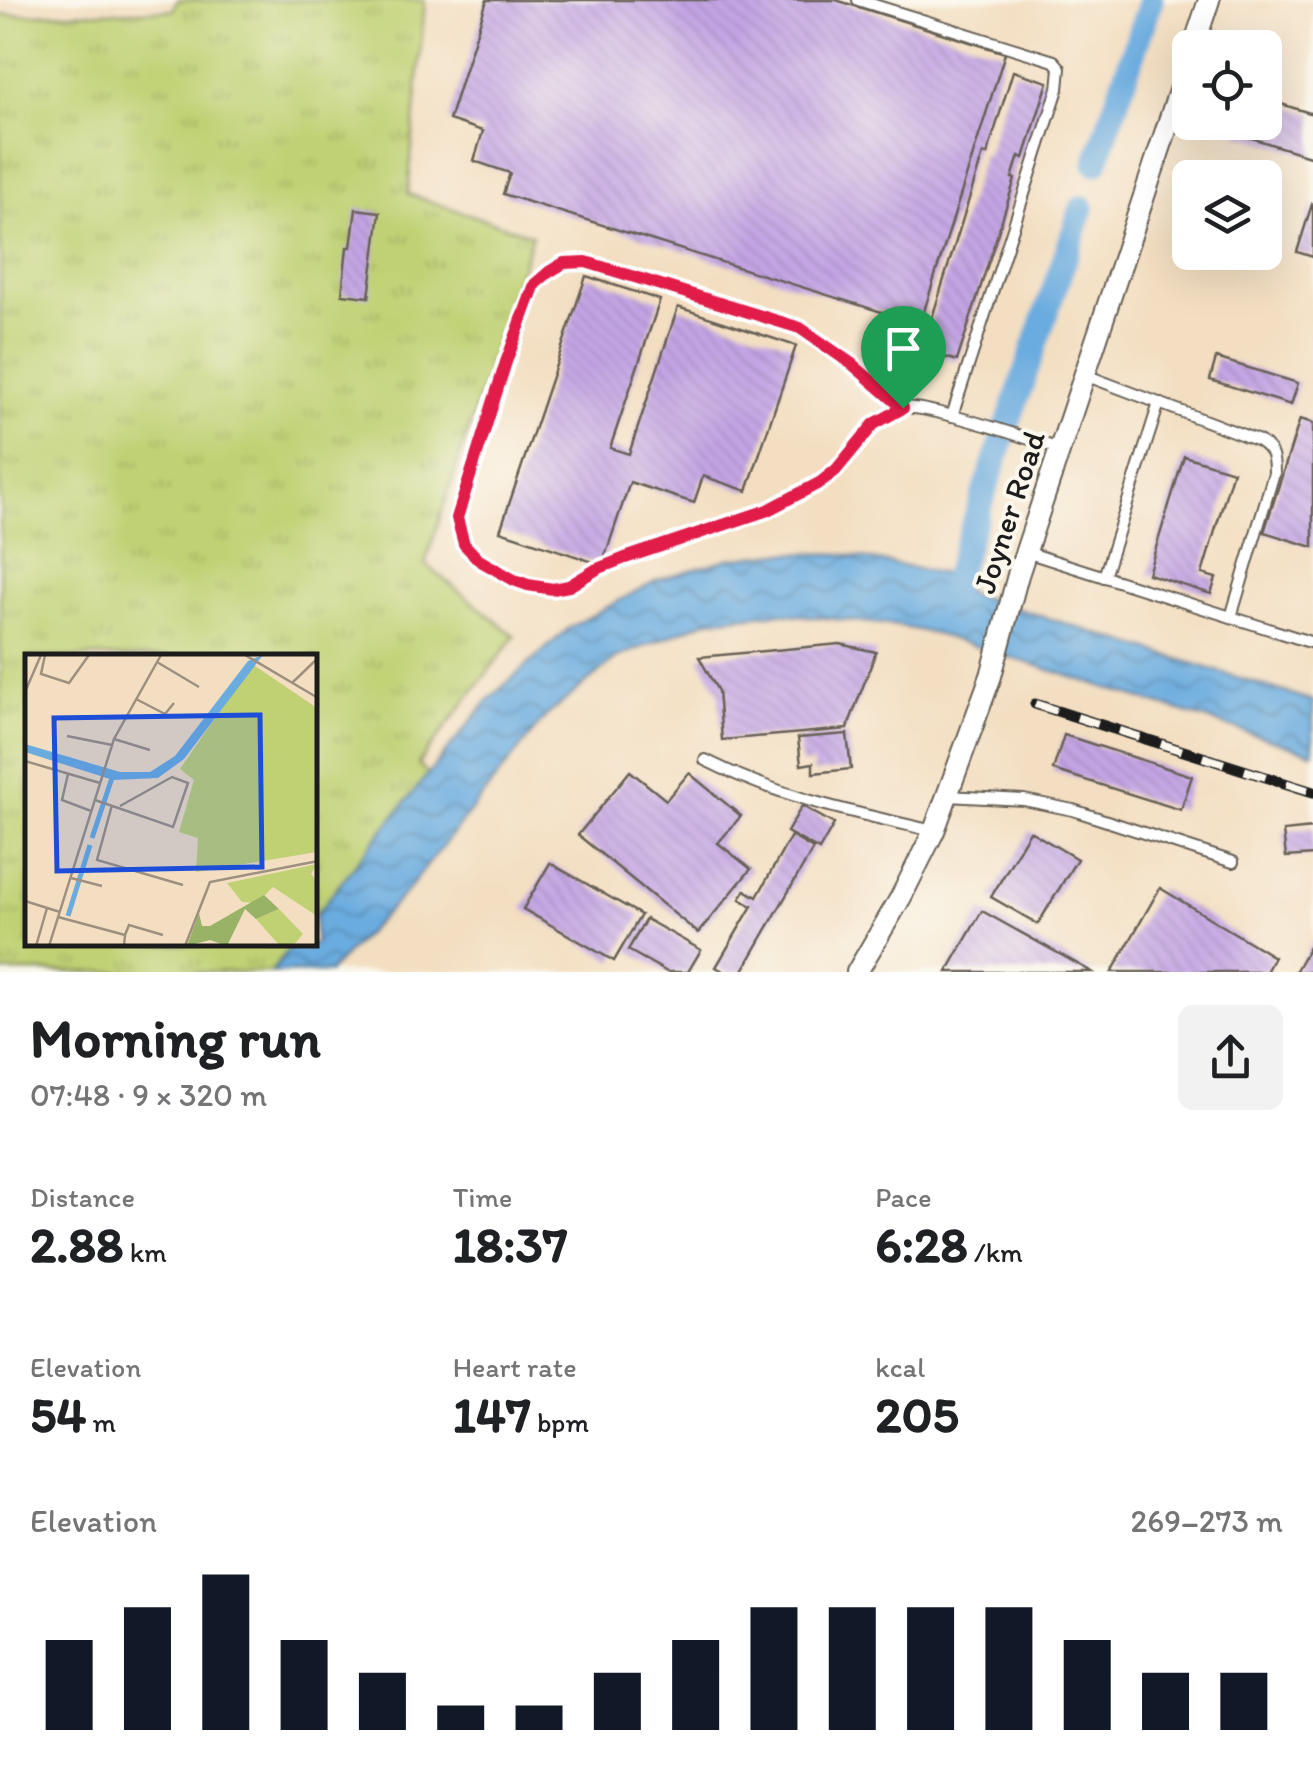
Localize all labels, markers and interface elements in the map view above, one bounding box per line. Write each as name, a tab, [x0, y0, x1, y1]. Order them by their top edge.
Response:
map controls	[1172, 30, 1282, 270]
button: locate	[1172, 30, 1282, 140]
button: layers	[1172, 160, 1282, 270]
pin	[861, 306, 946, 409]
icon: arrive	[876, 321, 931, 376]
street label: Joyner Road	[965, 426, 1053, 598]
inset map	[25, 654, 318, 947]
text: Morning run	[30, 1005, 321, 1071]
button: share	[1178, 1005, 1283, 1110]
text: 07:48 · 9 × 320 m	[30, 1076, 267, 1114]
text: Distance	[30, 1180, 135, 1214]
text: Time	[453, 1180, 512, 1214]
text: Pace	[875, 1180, 931, 1214]
text: 2.88	[30, 1214, 123, 1275]
text: 18:37	[453, 1214, 568, 1275]
text: 6:28	[875, 1214, 968, 1275]
text: km	[123, 1235, 167, 1269]
text: /km	[968, 1235, 1023, 1269]
text: Elevation	[30, 1350, 141, 1384]
text: Heart rate	[453, 1350, 577, 1384]
text: kcal	[875, 1350, 925, 1384]
text: 54	[30, 1384, 86, 1445]
text: 147	[453, 1384, 531, 1445]
text: 205	[875, 1384, 959, 1445]
text: m	[86, 1405, 116, 1439]
text: bpm	[531, 1405, 589, 1439]
text: Elevation	[30, 1502, 157, 1540]
text: 269–273 m	[1130, 1502, 1283, 1540]

